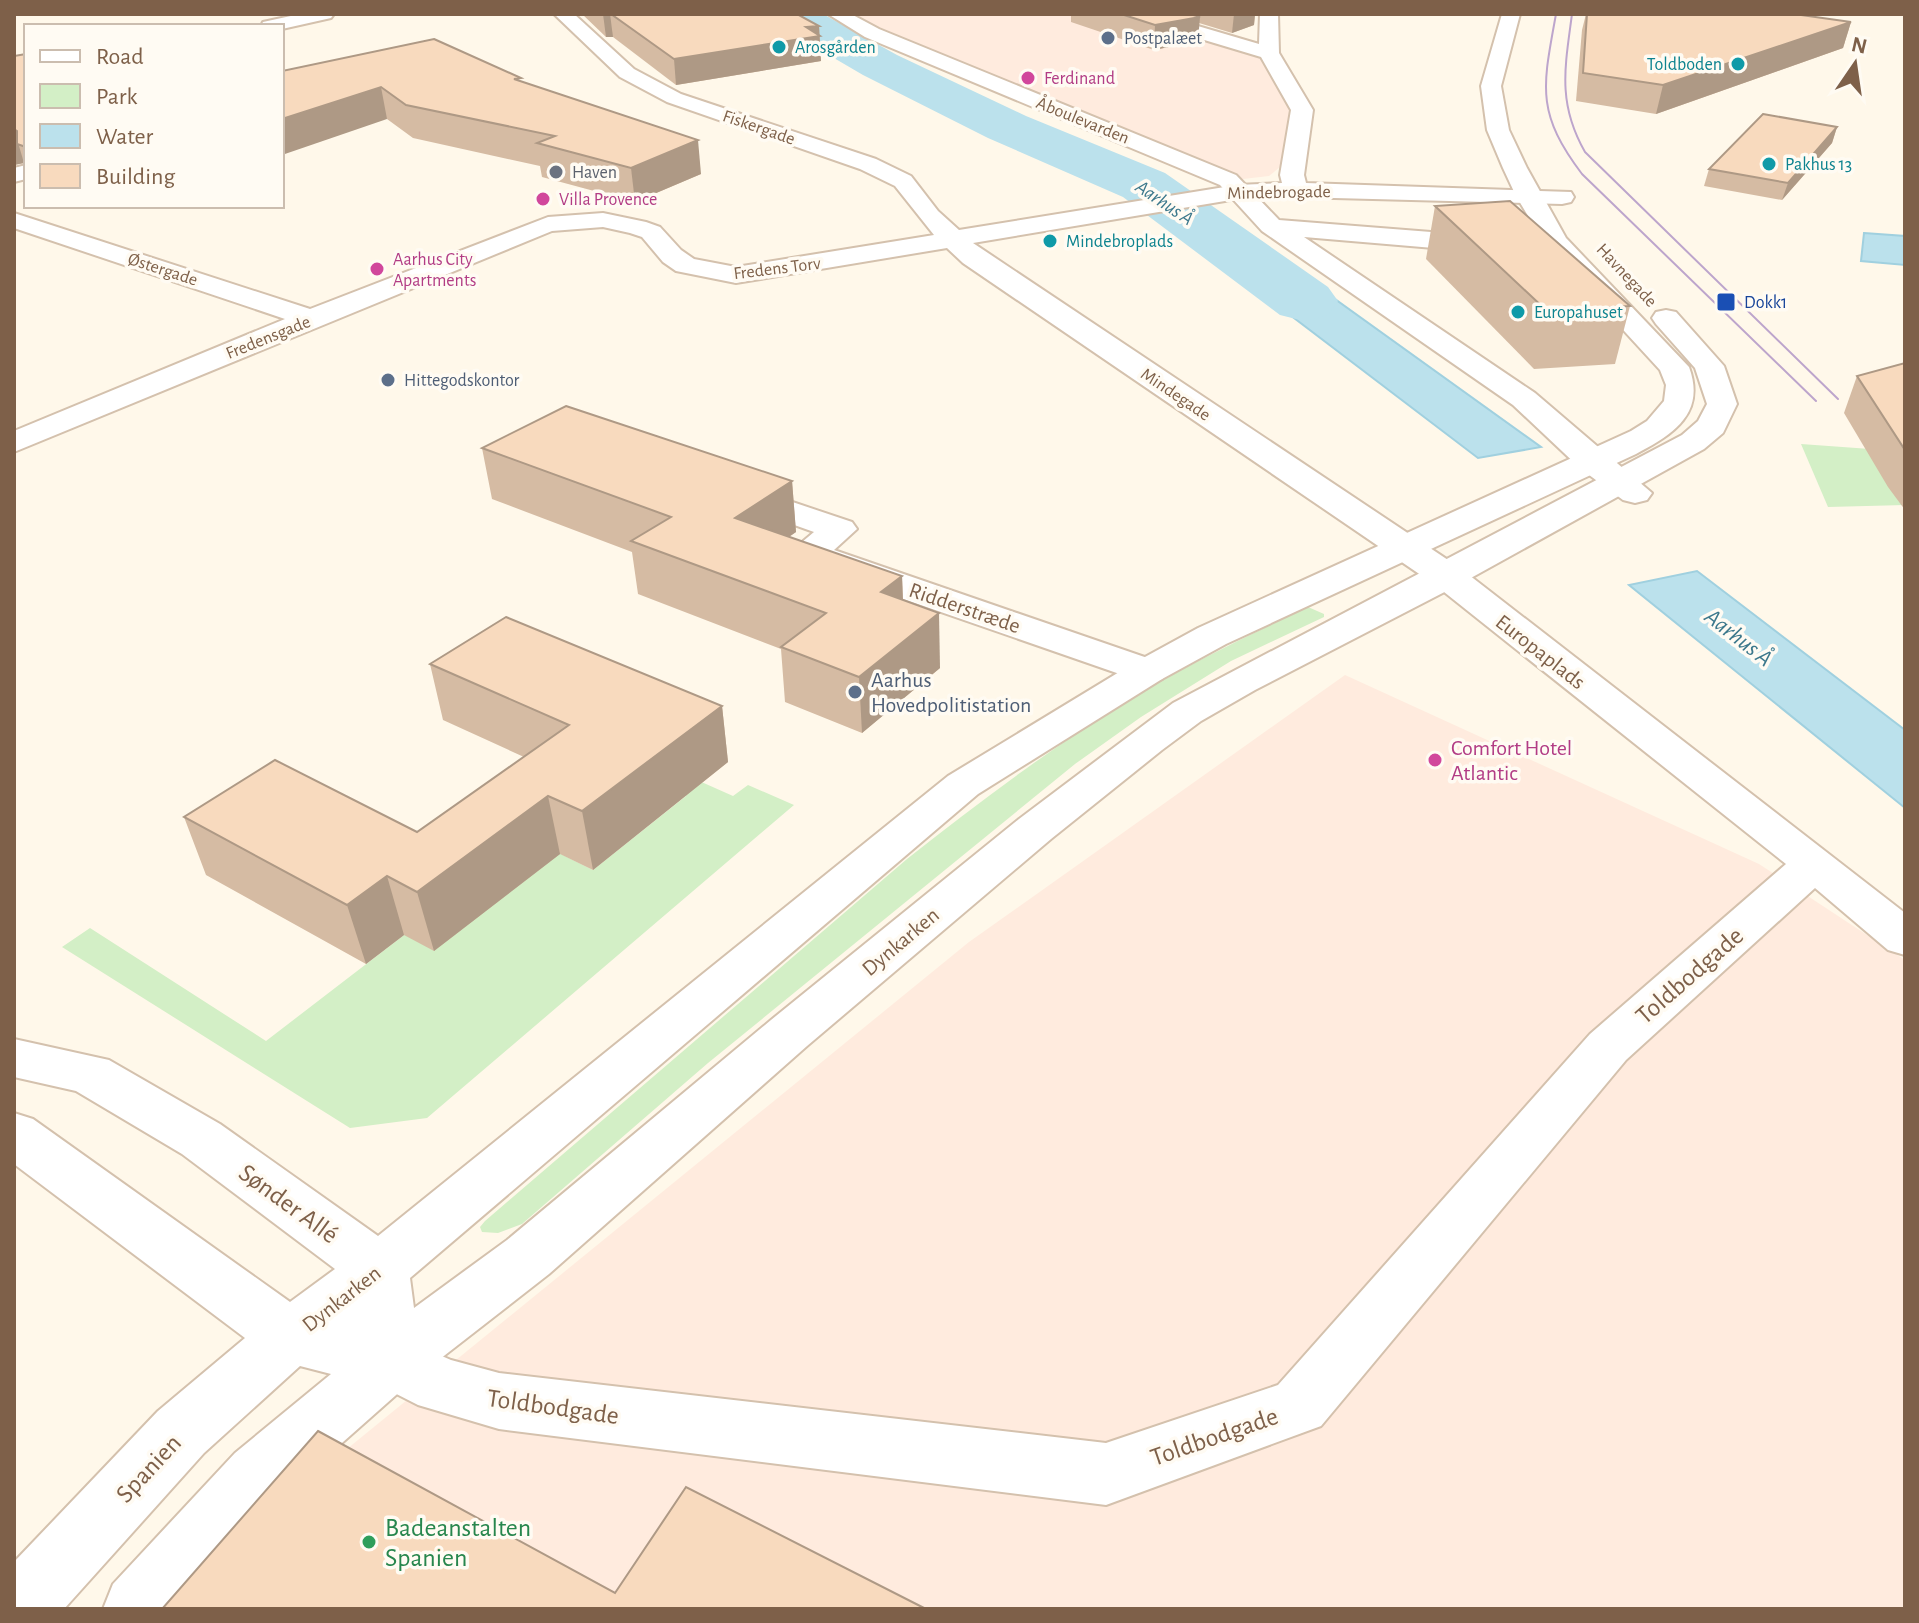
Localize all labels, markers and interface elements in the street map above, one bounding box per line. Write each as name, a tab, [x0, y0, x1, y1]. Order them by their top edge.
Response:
legend	[24, 24, 284, 208]
north arrow	[1815, 24, 1895, 104]
marker: Postpalæet	[1099, 29, 1117, 47]
place label: Postpalæet	[1124, 30, 1202, 48]
text: N	[1849, 33, 1869, 58]
marker: Arosgården	[770, 38, 788, 56]
place label: Arosgården	[795, 39, 876, 57]
text: Road	[96, 45, 144, 69]
marker: Toldboden	[1729, 55, 1747, 73]
place label: Toldboden	[1647, 56, 1722, 74]
marker: Ferdinand	[1019, 69, 1037, 87]
place label: Ferdinand	[1044, 70, 1115, 88]
text: Park	[96, 85, 137, 109]
street label: Åboulevarden	[1034, 91, 1133, 148]
street label: Fiskergade	[720, 107, 797, 149]
text: Water	[96, 125, 154, 149]
marker: Pakhus 13	[1760, 155, 1778, 173]
place label: Pakhus 13	[1785, 156, 1852, 174]
marker: Haven	[547, 163, 565, 181]
place label: Haven	[572, 164, 617, 182]
text: Building	[96, 165, 175, 189]
water label: Aarhus Å	[1131, 175, 1198, 229]
street label: Mindebrogade	[1227, 183, 1331, 203]
marker: Villa Provence	[534, 190, 552, 208]
place label: Villa Provence	[559, 191, 657, 209]
marker: Mindebroplads	[1041, 232, 1059, 250]
place label: Mindebroplads	[1066, 233, 1173, 251]
street label: Havnegade	[1593, 240, 1660, 311]
street label: Østergade	[126, 250, 200, 290]
place label: Aarhus City Apartments	[393, 251, 476, 290]
street label: Fredens Torv	[732, 255, 822, 283]
marker: Aarhus City Apartments	[368, 260, 386, 278]
marker: Dokk1	[1715, 291, 1737, 313]
place label: Dokk1	[1744, 294, 1787, 312]
marker: Europahuset	[1509, 303, 1527, 321]
place label: Europahuset	[1534, 304, 1623, 322]
street label: Fredensgade	[224, 313, 313, 363]
street label: Mindegade	[1137, 365, 1214, 425]
marker: Hittegodskontor	[379, 371, 397, 389]
place label: Hittegodskontor	[404, 372, 520, 390]
street label: Ridderstræde	[906, 579, 1023, 637]
water label: Aarhus Å	[1699, 602, 1778, 671]
street label: Europaplads	[1492, 610, 1589, 693]
place label: Aarhus Hovedpolitistation	[871, 669, 1031, 716]
marker: Aarhus Hovedpolitistation	[846, 683, 864, 701]
place label: Comfort Hotel Atlantic	[1451, 737, 1572, 784]
marker: Comfort Hotel Atlantic	[1426, 751, 1444, 769]
street label: Dynkarken	[858, 904, 943, 980]
street label: Toldbodgade	[1631, 922, 1748, 1029]
street label: Sønder Allé	[234, 1159, 343, 1248]
street label: Dynkarken	[298, 1262, 385, 1336]
street label: Toldbodgade	[485, 1385, 621, 1429]
street label: Toldbodgade	[1147, 1403, 1281, 1471]
street label: Spanien	[111, 1430, 186, 1508]
place label: Badeanstalten Spanien	[385, 1515, 531, 1571]
marker: Badeanstalten Spanien	[360, 1533, 378, 1551]

